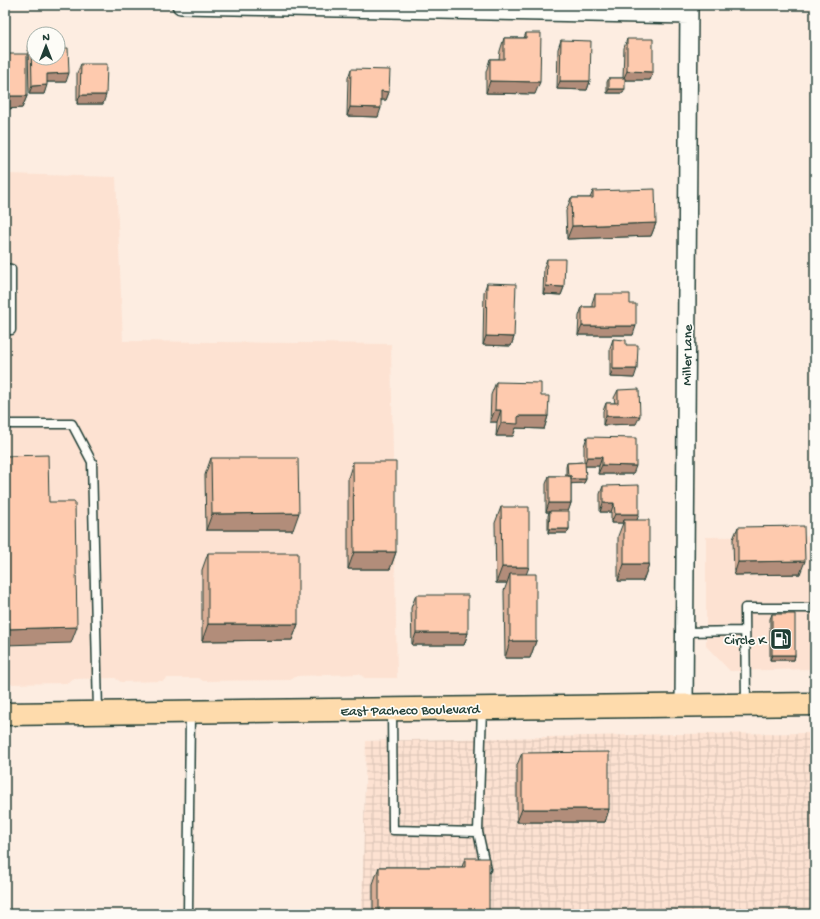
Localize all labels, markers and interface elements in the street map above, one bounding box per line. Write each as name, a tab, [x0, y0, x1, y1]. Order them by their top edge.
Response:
north arrow	[26, 26, 66, 66]
text: N	[42, 32, 50, 44]
street label: Miller Lane	[679, 324, 698, 386]
fuel station icon: Circle K	[768, 626, 794, 652]
place label: Circle K	[724, 633, 767, 650]
street label: East Pacheco Boulevard	[340, 702, 482, 721]

